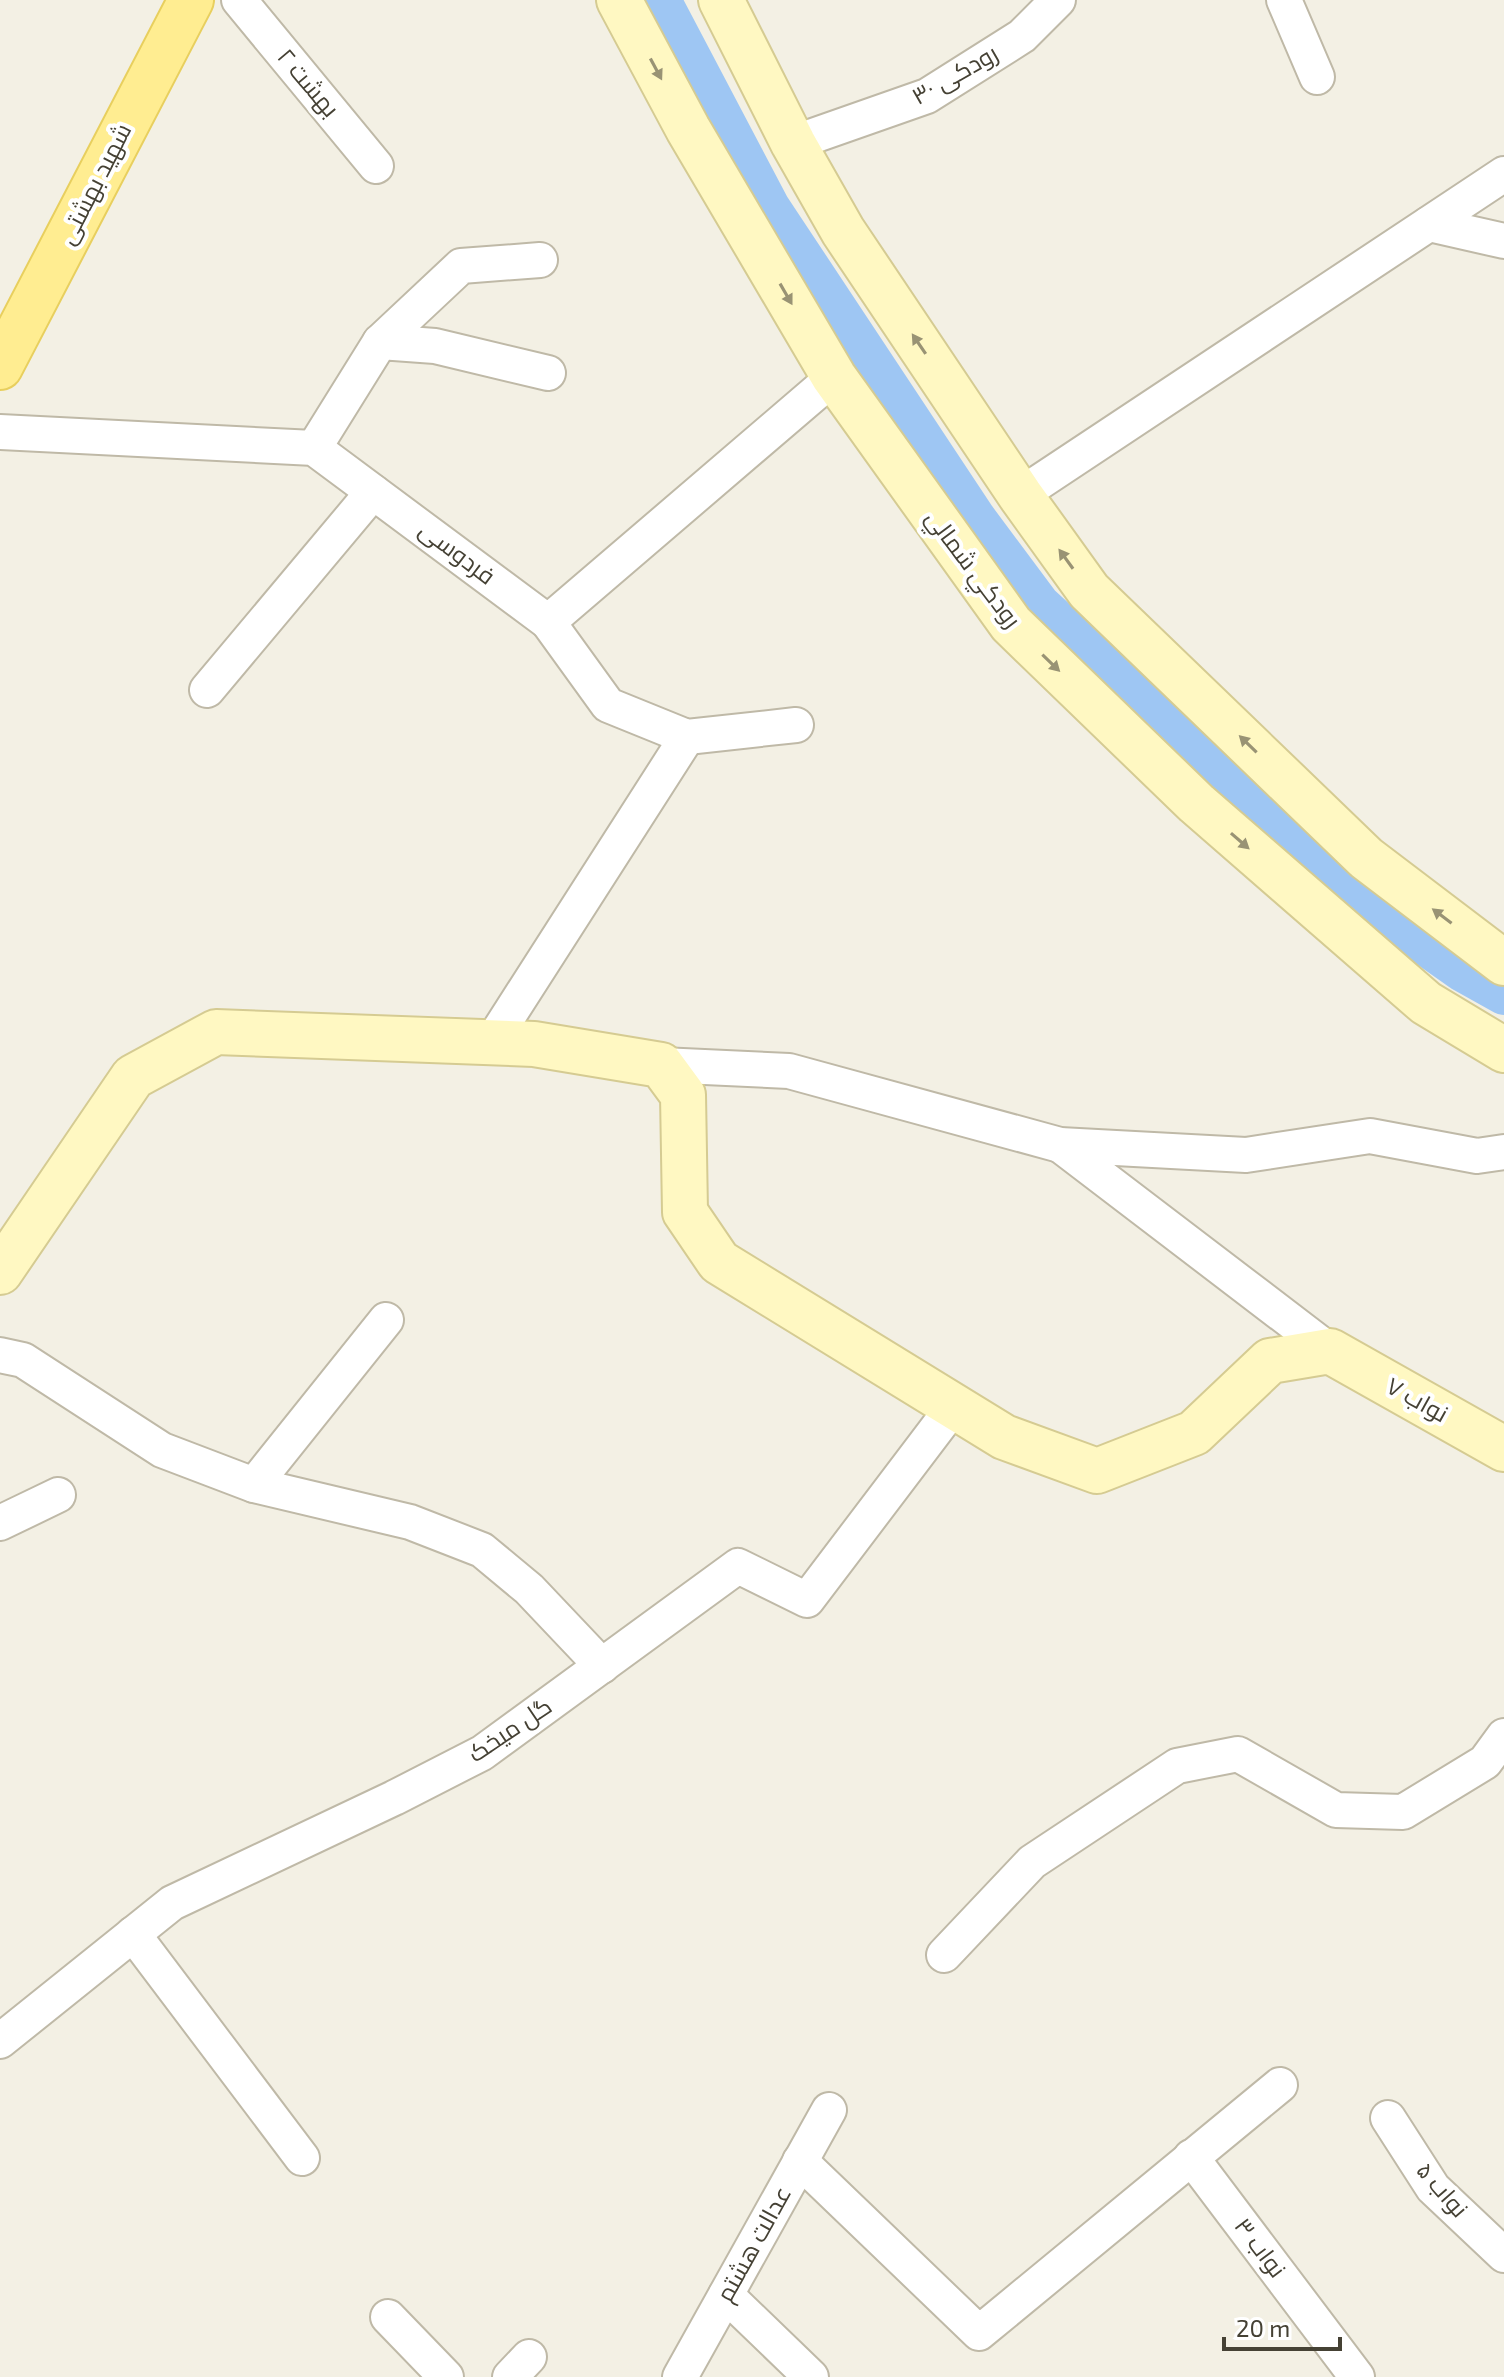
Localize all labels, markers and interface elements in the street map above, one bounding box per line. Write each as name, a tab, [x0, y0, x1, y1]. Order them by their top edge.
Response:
street label: رودکی ۳۰	[906, 37, 1003, 111]
street label: بهشت ۲	[271, 42, 346, 123]
one-way arrow	[650, 57, 663, 80]
street label: شهید بهشتی	[51, 118, 137, 249]
one-way arrow	[778, 283, 792, 305]
one-way arrow	[912, 334, 927, 355]
street label: رودکي شمالي	[916, 503, 1028, 636]
street label: فردوسی	[414, 514, 502, 591]
one-way arrow	[1058, 549, 1074, 569]
one-way arrow	[1042, 654, 1061, 672]
one-way arrow	[1238, 735, 1257, 753]
one-way arrow	[1231, 832, 1250, 850]
one-way arrow	[1432, 908, 1452, 924]
street label: نواب ۷	[1382, 1370, 1454, 1427]
street label: گل میخک	[462, 1690, 557, 1768]
street label: نواب ۵	[1411, 2155, 1475, 2223]
street label: عدالت هشتم	[709, 2180, 799, 2308]
street label: نواب ۳	[1229, 2211, 1293, 2283]
scale bar	[1224, 2301, 1340, 2351]
text: 20 m	[1236, 2313, 1290, 2342]

